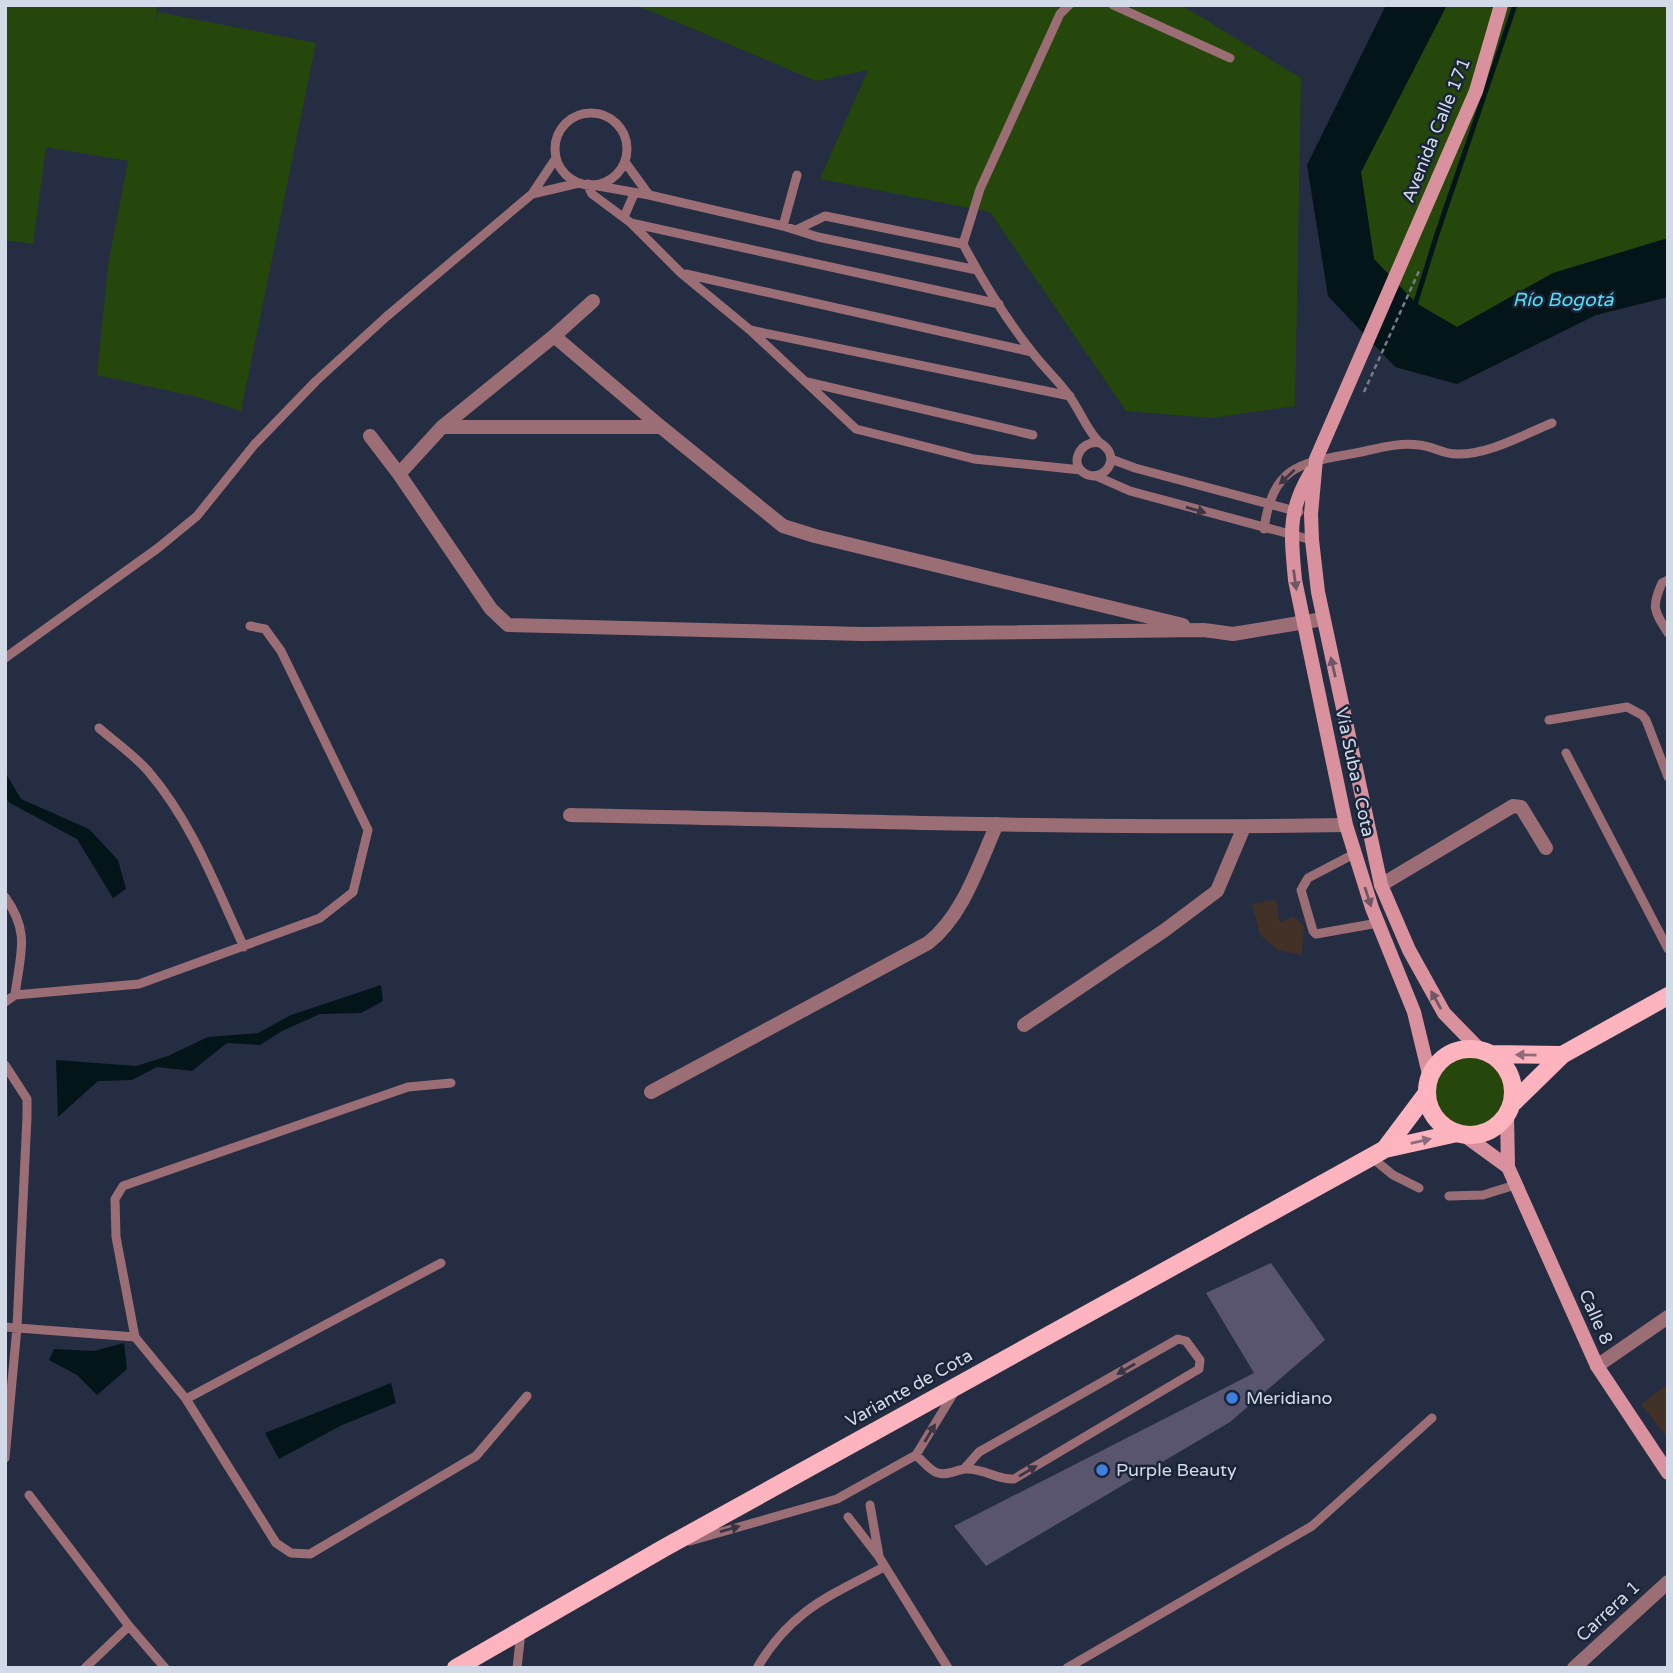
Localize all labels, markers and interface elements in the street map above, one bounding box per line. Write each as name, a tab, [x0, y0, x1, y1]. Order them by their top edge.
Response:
street label: Avenida Calle 171	[1397, 54, 1475, 206]
water label: Río Bogotá	[1513, 289, 1615, 311]
one-way arrow	[1279, 468, 1296, 484]
one-way arrow	[1186, 505, 1207, 515]
one-way arrow	[1290, 569, 1301, 591]
one-way arrow	[1327, 656, 1338, 678]
street label: Vía Suba - Cota	[1331, 705, 1379, 839]
one-way arrow	[1363, 886, 1374, 907]
one-way arrow	[1430, 990, 1442, 1009]
one-way arrow	[1515, 1049, 1537, 1061]
one-way arrow	[1411, 1135, 1433, 1146]
street label: Calle 8	[1574, 1286, 1618, 1348]
street label: Variante de Cota	[842, 1344, 976, 1432]
one-way arrow	[1116, 1362, 1136, 1374]
place label: Meridiano	[1246, 1387, 1333, 1409]
marker: Meridiano	[1224, 1390, 1240, 1406]
one-way arrow	[923, 1424, 936, 1443]
place label: Purple Beauty	[1116, 1459, 1237, 1481]
marker: Purple Beauty	[1094, 1462, 1110, 1478]
one-way arrow	[1018, 1465, 1038, 1477]
one-way arrow	[720, 1524, 741, 1534]
street label: Carrera 1	[1571, 1576, 1645, 1646]

